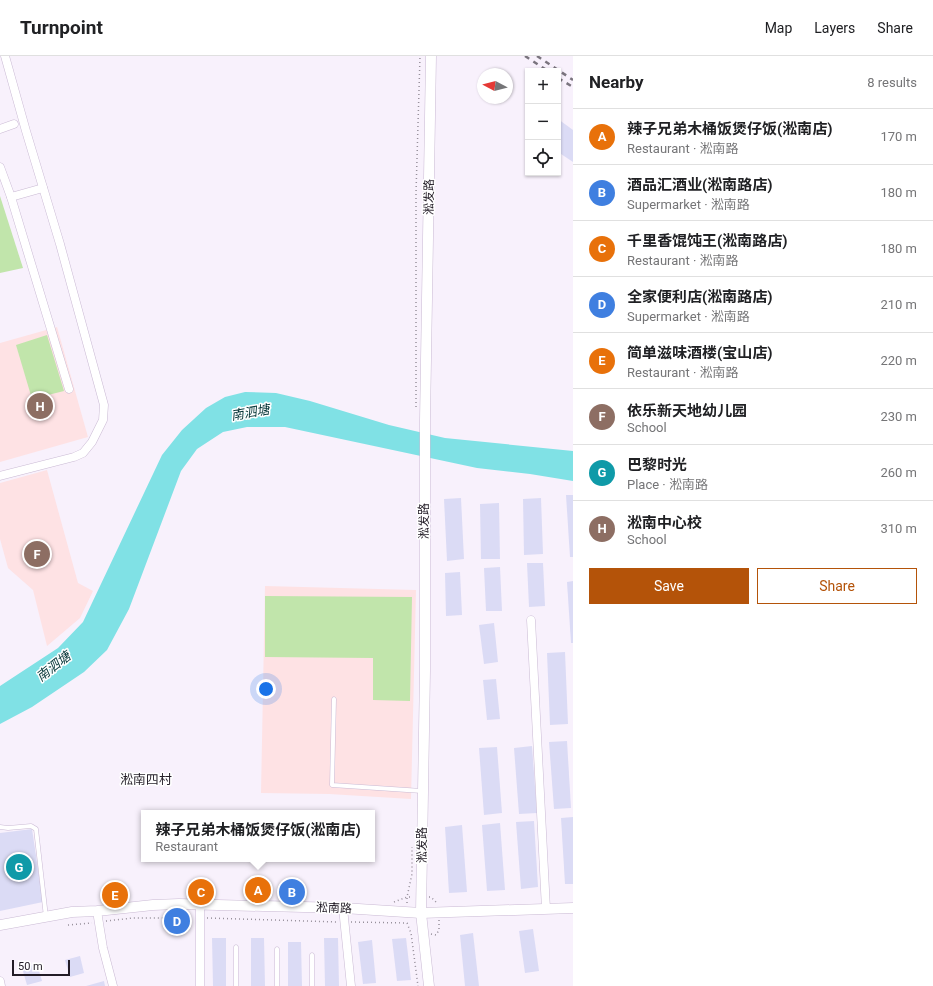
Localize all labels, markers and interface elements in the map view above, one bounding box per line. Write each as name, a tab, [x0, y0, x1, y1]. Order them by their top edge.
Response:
text: Turnpoint	[20, 16, 103, 39]
text: Map	[765, 20, 792, 36]
text: Layers	[814, 20, 855, 36]
text: Share	[877, 20, 913, 36]
north arrow	[477, 68, 513, 104]
map controls	[525, 68, 561, 176]
button: +	[525, 68, 561, 104]
text: Nearby	[589, 72, 644, 92]
text: 8 results	[867, 75, 917, 90]
button: −	[525, 104, 561, 140]
text: 辣子兄弟木桶饭煲仔饭(淞南店)	[627, 120, 833, 138]
text: A	[598, 129, 606, 144]
text: 170 m	[880, 129, 917, 144]
button: locate	[525, 140, 561, 176]
text: Restaurant · 淞南路	[627, 141, 739, 156]
text: 酒品汇酒业(淞南路店)	[627, 176, 773, 194]
street label: 淞发路	[422, 179, 436, 215]
text: B	[598, 185, 606, 200]
text: 180 m	[880, 185, 917, 200]
text: Supermarket · 淞南路	[627, 197, 750, 212]
text: 千里香馄饨王(淞南路店)	[627, 232, 788, 250]
text: C	[598, 241, 606, 256]
text: 180 m	[880, 241, 917, 256]
text: Restaurant · 淞南路	[627, 253, 739, 268]
text: 全家便利店(淞南路店)	[627, 288, 773, 306]
text: D	[598, 297, 606, 312]
text: 210 m	[880, 297, 917, 312]
text: Supermarket · 淞南路	[627, 309, 750, 324]
text: 简单滋味酒楼(宝山店)	[627, 344, 773, 362]
text: E	[598, 353, 606, 368]
text: 220 m	[880, 353, 917, 368]
text: Restaurant · 淞南路	[627, 365, 739, 380]
pin: H	[27, 391, 53, 421]
water label: 南泗塘	[230, 401, 273, 423]
text: 依乐新天地幼儿园	[627, 402, 747, 420]
text: F	[598, 409, 606, 424]
text: 230 m	[880, 409, 917, 424]
text: School	[627, 420, 667, 435]
text: 巴黎时光	[627, 456, 687, 474]
text: G	[598, 465, 606, 480]
text: 260 m	[880, 465, 917, 480]
text: Place · 淞南路	[627, 477, 708, 492]
street label: 淞发路	[417, 503, 431, 539]
text: 淞南中心校	[627, 514, 702, 532]
text: H	[597, 521, 607, 536]
text: 310 m	[880, 521, 917, 536]
text: School	[627, 532, 667, 547]
pin: F	[24, 539, 50, 569]
button: Save	[589, 568, 749, 604]
button: Share	[757, 568, 917, 604]
water label: 南泗塘	[33, 647, 75, 684]
your location	[256, 679, 276, 699]
district label: 淞南四村	[120, 772, 172, 787]
popup	[141, 810, 375, 862]
text: 辣子兄弟木桶饭煲仔饭(淞南店)	[155, 821, 361, 839]
street label: 淞发路	[415, 827, 429, 863]
text: Restaurant	[155, 839, 218, 854]
pin: G	[6, 852, 32, 882]
pin: A	[245, 875, 271, 905]
pin: C	[188, 877, 214, 907]
pin: B	[279, 877, 305, 907]
pin: E	[102, 880, 128, 910]
street label: 淞南路	[316, 900, 352, 916]
pin: D	[164, 906, 190, 936]
scale bar	[12, 958, 70, 977]
text: 50 m	[18, 960, 43, 973]

